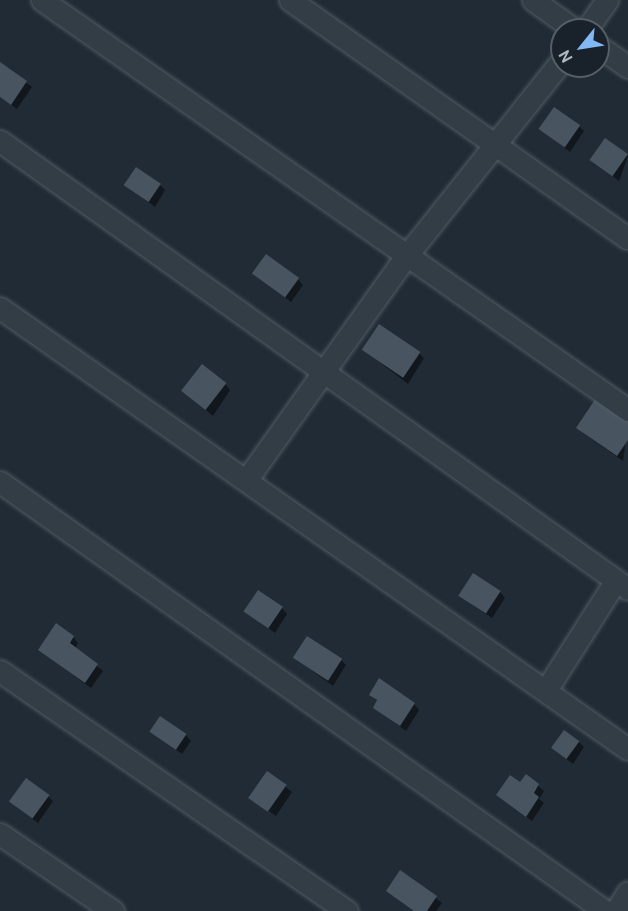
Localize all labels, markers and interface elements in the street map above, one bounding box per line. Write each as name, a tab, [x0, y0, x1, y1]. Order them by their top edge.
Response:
north arrow	[550, 18, 610, 78]
text: N	[555, 47, 577, 66]

